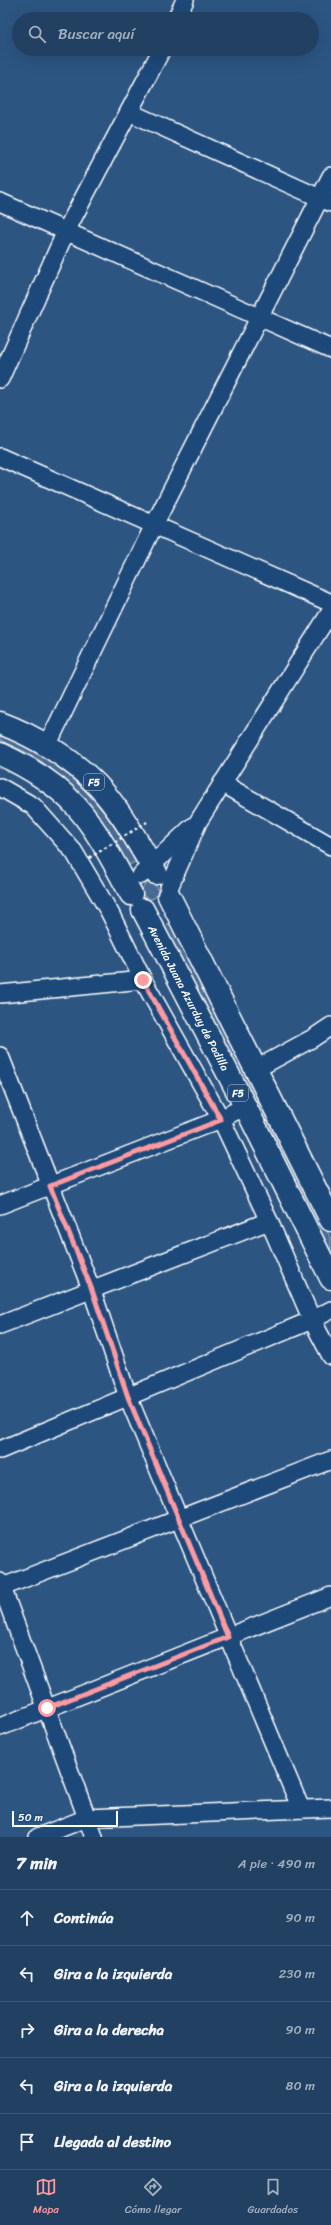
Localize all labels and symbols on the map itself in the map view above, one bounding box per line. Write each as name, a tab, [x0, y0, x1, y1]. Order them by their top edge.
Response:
road number: F5	[84, 774, 104, 790]
street label: Avenida Juana Azurduy de Padilla	[142, 921, 234, 1075]
route end	[134, 971, 152, 989]
road number: F5	[228, 1085, 248, 1101]
route start	[38, 1699, 56, 1717]
scale bar	[12, 1809, 118, 1828]

